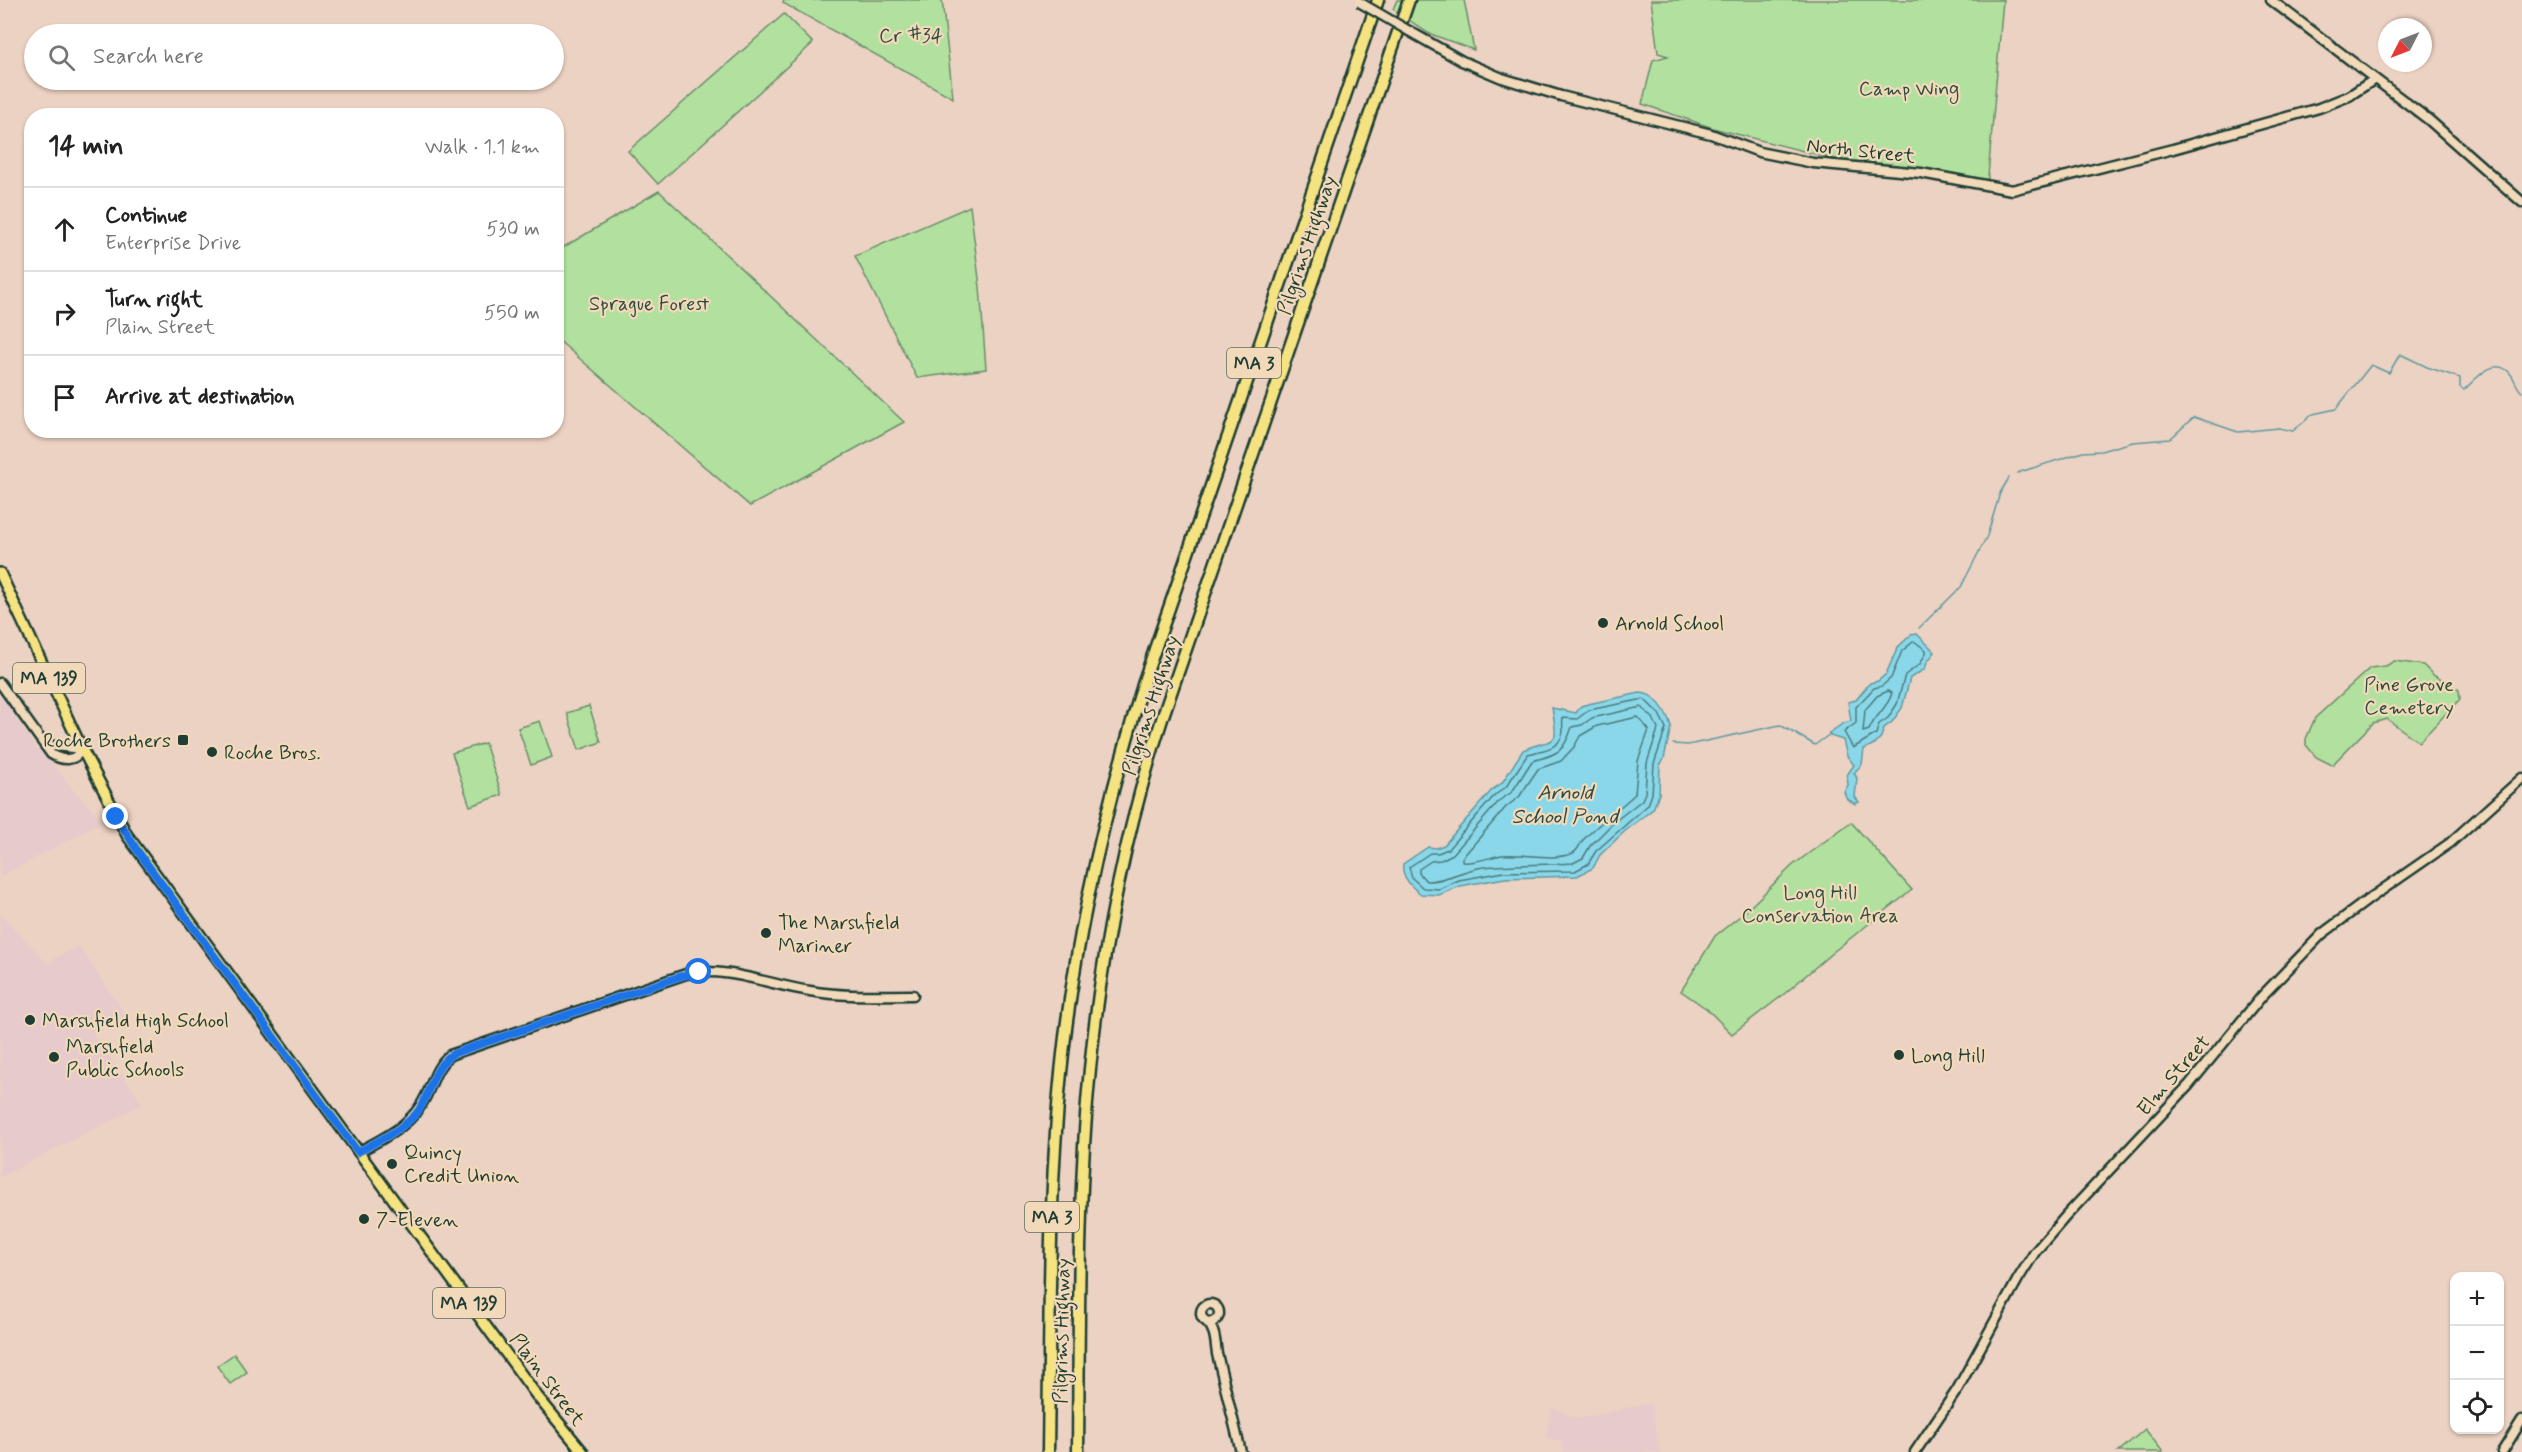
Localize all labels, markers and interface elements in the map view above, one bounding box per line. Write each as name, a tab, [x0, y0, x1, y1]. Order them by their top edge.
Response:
north arrow	[2378, 18, 2432, 72]
park label: Cr #34	[879, 23, 943, 50]
search box	[24, 24, 564, 90]
icon: search	[45, 41, 78, 74]
text: Search here	[93, 43, 204, 71]
park label: Camp Wing	[1859, 76, 1959, 104]
text: 14 min	[48, 130, 124, 164]
street label: North Street	[1805, 132, 1917, 171]
text: Walk · 1.1 km	[425, 134, 540, 161]
street label: Pilgrims Highway	[1271, 172, 1346, 319]
text: Continue	[105, 202, 187, 230]
icon: ahead	[48, 213, 81, 246]
text: 530 m	[486, 216, 540, 243]
text: Enterprise Drive	[105, 230, 241, 257]
text: Turn right	[105, 286, 203, 314]
park label: Sprague Forest	[589, 291, 709, 318]
icon: right	[48, 297, 81, 330]
text: 550 m	[484, 300, 540, 327]
text: Plain Street	[105, 314, 215, 341]
road number: MA 3	[1227, 348, 1281, 378]
icon: arrive	[48, 381, 81, 414]
text: Arrive at destination	[105, 383, 295, 411]
place label: Arnold School	[1615, 611, 1724, 638]
marker: Arnold School	[1596, 616, 1610, 630]
street label: Pilgrims Highway	[1116, 632, 1189, 780]
road number: MA 139	[13, 663, 85, 693]
park label: Pine Grove Cemetery	[2364, 672, 2454, 722]
place label: Roche Brothers	[43, 728, 171, 755]
marker: Roche Brothers	[176, 733, 190, 747]
place label: Roche Bros.	[224, 740, 321, 767]
marker: Roche Bros.	[205, 745, 219, 759]
water label: Arnold School Pond	[1512, 779, 1621, 831]
route end	[102, 803, 128, 829]
park label: Long Hill Conservation Area	[1742, 880, 1899, 930]
place label: The Marshfield Mariner	[778, 910, 900, 960]
marker: The Marshfield Mariner	[759, 926, 773, 940]
route start	[685, 958, 711, 984]
place label: Marshfield High School	[42, 1008, 229, 1035]
marker: Marshfield High School	[23, 1013, 37, 1027]
street label: Elm Street	[2131, 1030, 2217, 1122]
place label: Marshfield Public Schools	[66, 1034, 184, 1084]
place label: Long Hill	[1911, 1043, 1985, 1071]
marker: Long Hill	[1892, 1048, 1906, 1062]
marker: Marshfield Public Schools	[47, 1050, 61, 1064]
place label: Quincy Credit Union	[404, 1140, 519, 1190]
marker: Quincy Credit Union	[385, 1157, 399, 1171]
road number: MA 3	[1025, 1202, 1079, 1232]
place label: 7-Eleven	[376, 1207, 459, 1234]
marker: 7-Eleven	[357, 1212, 371, 1226]
street label: Pilgrims Highway	[1048, 1258, 1079, 1404]
map controls	[2450, 1272, 2504, 1434]
button: +	[2450, 1272, 2504, 1326]
road number: MA 139	[433, 1288, 505, 1318]
button: −	[2450, 1326, 2504, 1380]
street label: Plain Street	[503, 1328, 591, 1432]
button: locate	[2450, 1380, 2504, 1434]

